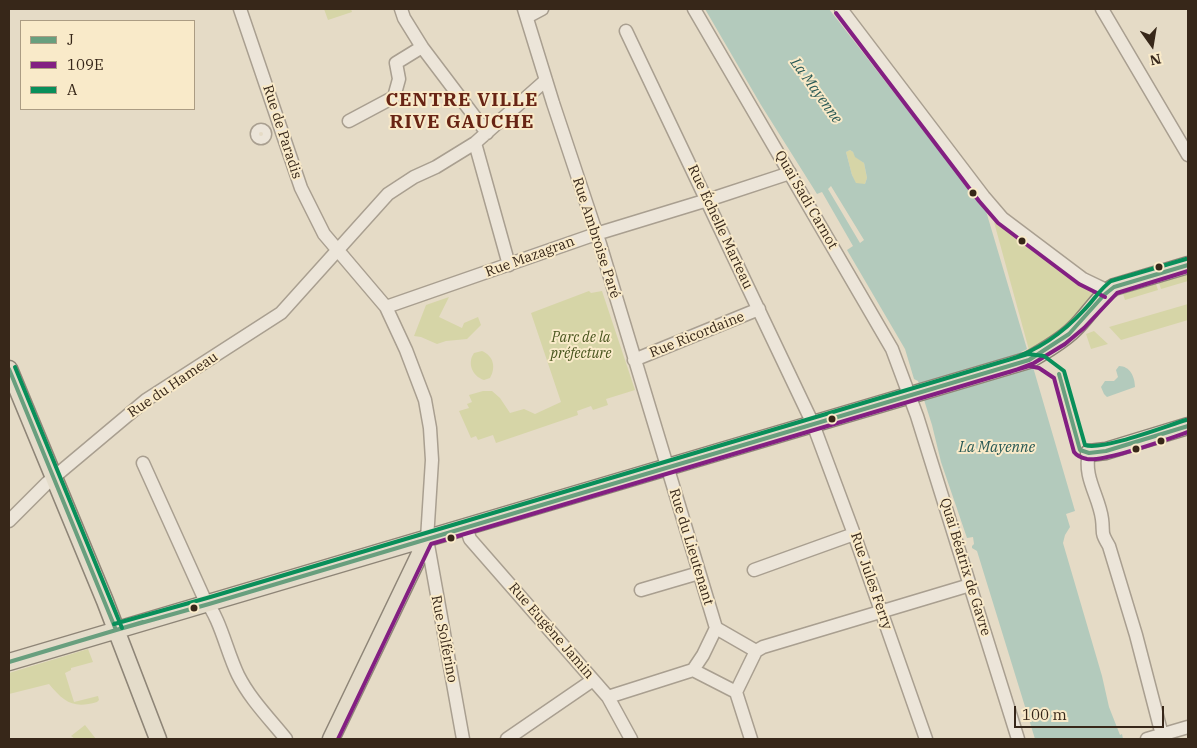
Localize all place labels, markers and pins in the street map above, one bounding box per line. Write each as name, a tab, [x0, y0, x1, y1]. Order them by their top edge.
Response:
unlabelled marker	[968, 188, 978, 198]
unlabelled marker	[1017, 236, 1027, 246]
unlabelled marker	[1154, 262, 1164, 272]
unlabelled marker	[827, 414, 837, 424]
unlabelled marker	[1156, 436, 1166, 446]
unlabelled marker	[1131, 444, 1141, 454]
unlabelled marker	[446, 533, 456, 543]
unlabelled marker	[189, 603, 199, 613]

